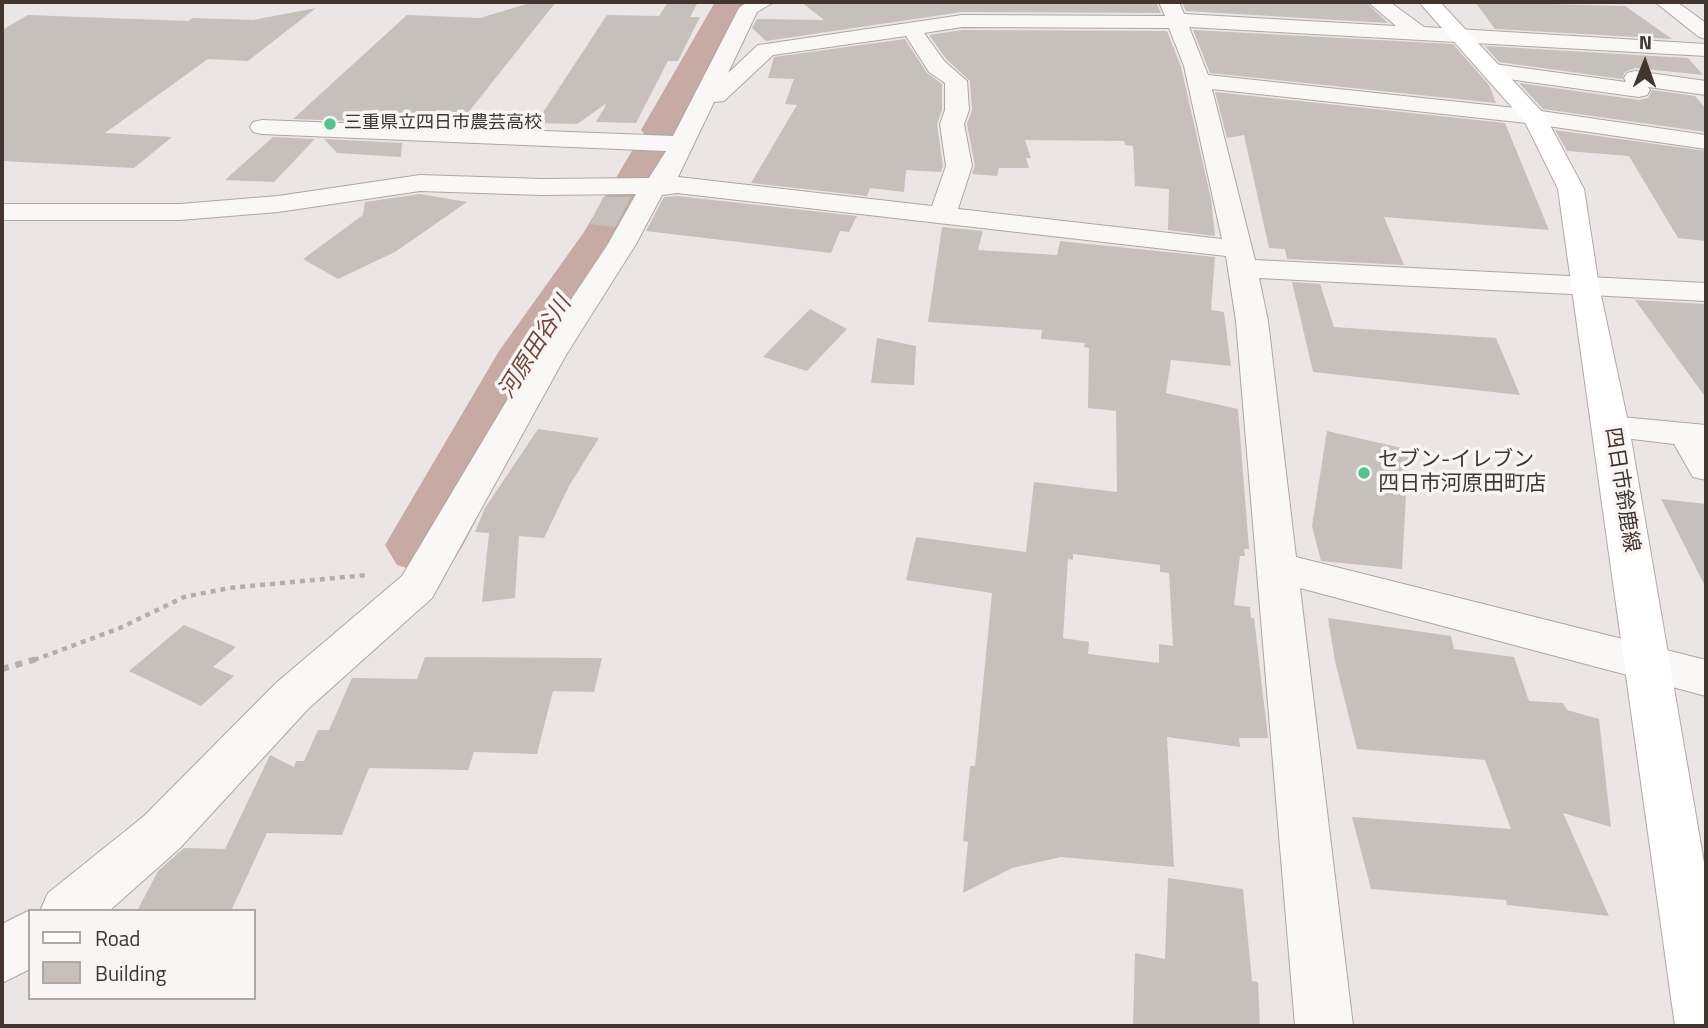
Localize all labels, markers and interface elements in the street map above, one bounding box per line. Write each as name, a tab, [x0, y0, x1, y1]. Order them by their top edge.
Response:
text: N	[1639, 27, 1652, 56]
north arrow	[1610, 28, 1680, 98]
place label: 三重県立四日市農芸高校	[344, 113, 542, 135]
marker: 三重県立四日市農芸高校	[322, 116, 338, 132]
water label: 河原田谷川	[494, 292, 578, 404]
street label: 四日市鈴鹿線	[1599, 426, 1643, 554]
place label: セブン-イレブン 四日市河原田町店	[1378, 448, 1546, 498]
marker: セブン-イレブン 四日市河原田町店	[1356, 465, 1372, 481]
legend	[28, 909, 256, 1000]
text: Road	[95, 922, 140, 954]
text: Building	[95, 957, 166, 989]

